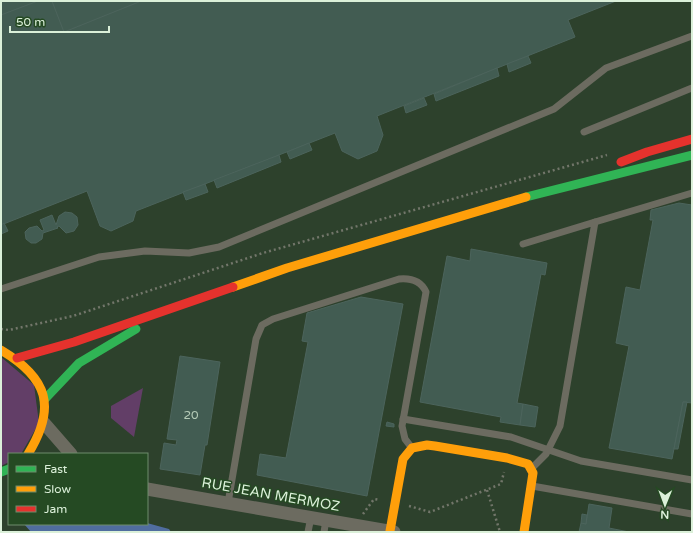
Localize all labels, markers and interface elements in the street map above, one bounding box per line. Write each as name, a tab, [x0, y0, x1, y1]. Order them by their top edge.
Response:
scale bar	[10, 8, 109, 34]
text: 50 m	[16, 15, 45, 29]
house number: 20	[183, 408, 199, 422]
legend	[8, 453, 148, 525]
text: Fast	[44, 462, 68, 476]
street label: RUE JEAN MERMOZ	[200, 474, 341, 515]
text: Slow	[44, 482, 71, 496]
north arrow	[645, 485, 685, 525]
text: Jam	[44, 502, 67, 516]
text: N	[660, 508, 669, 521]

